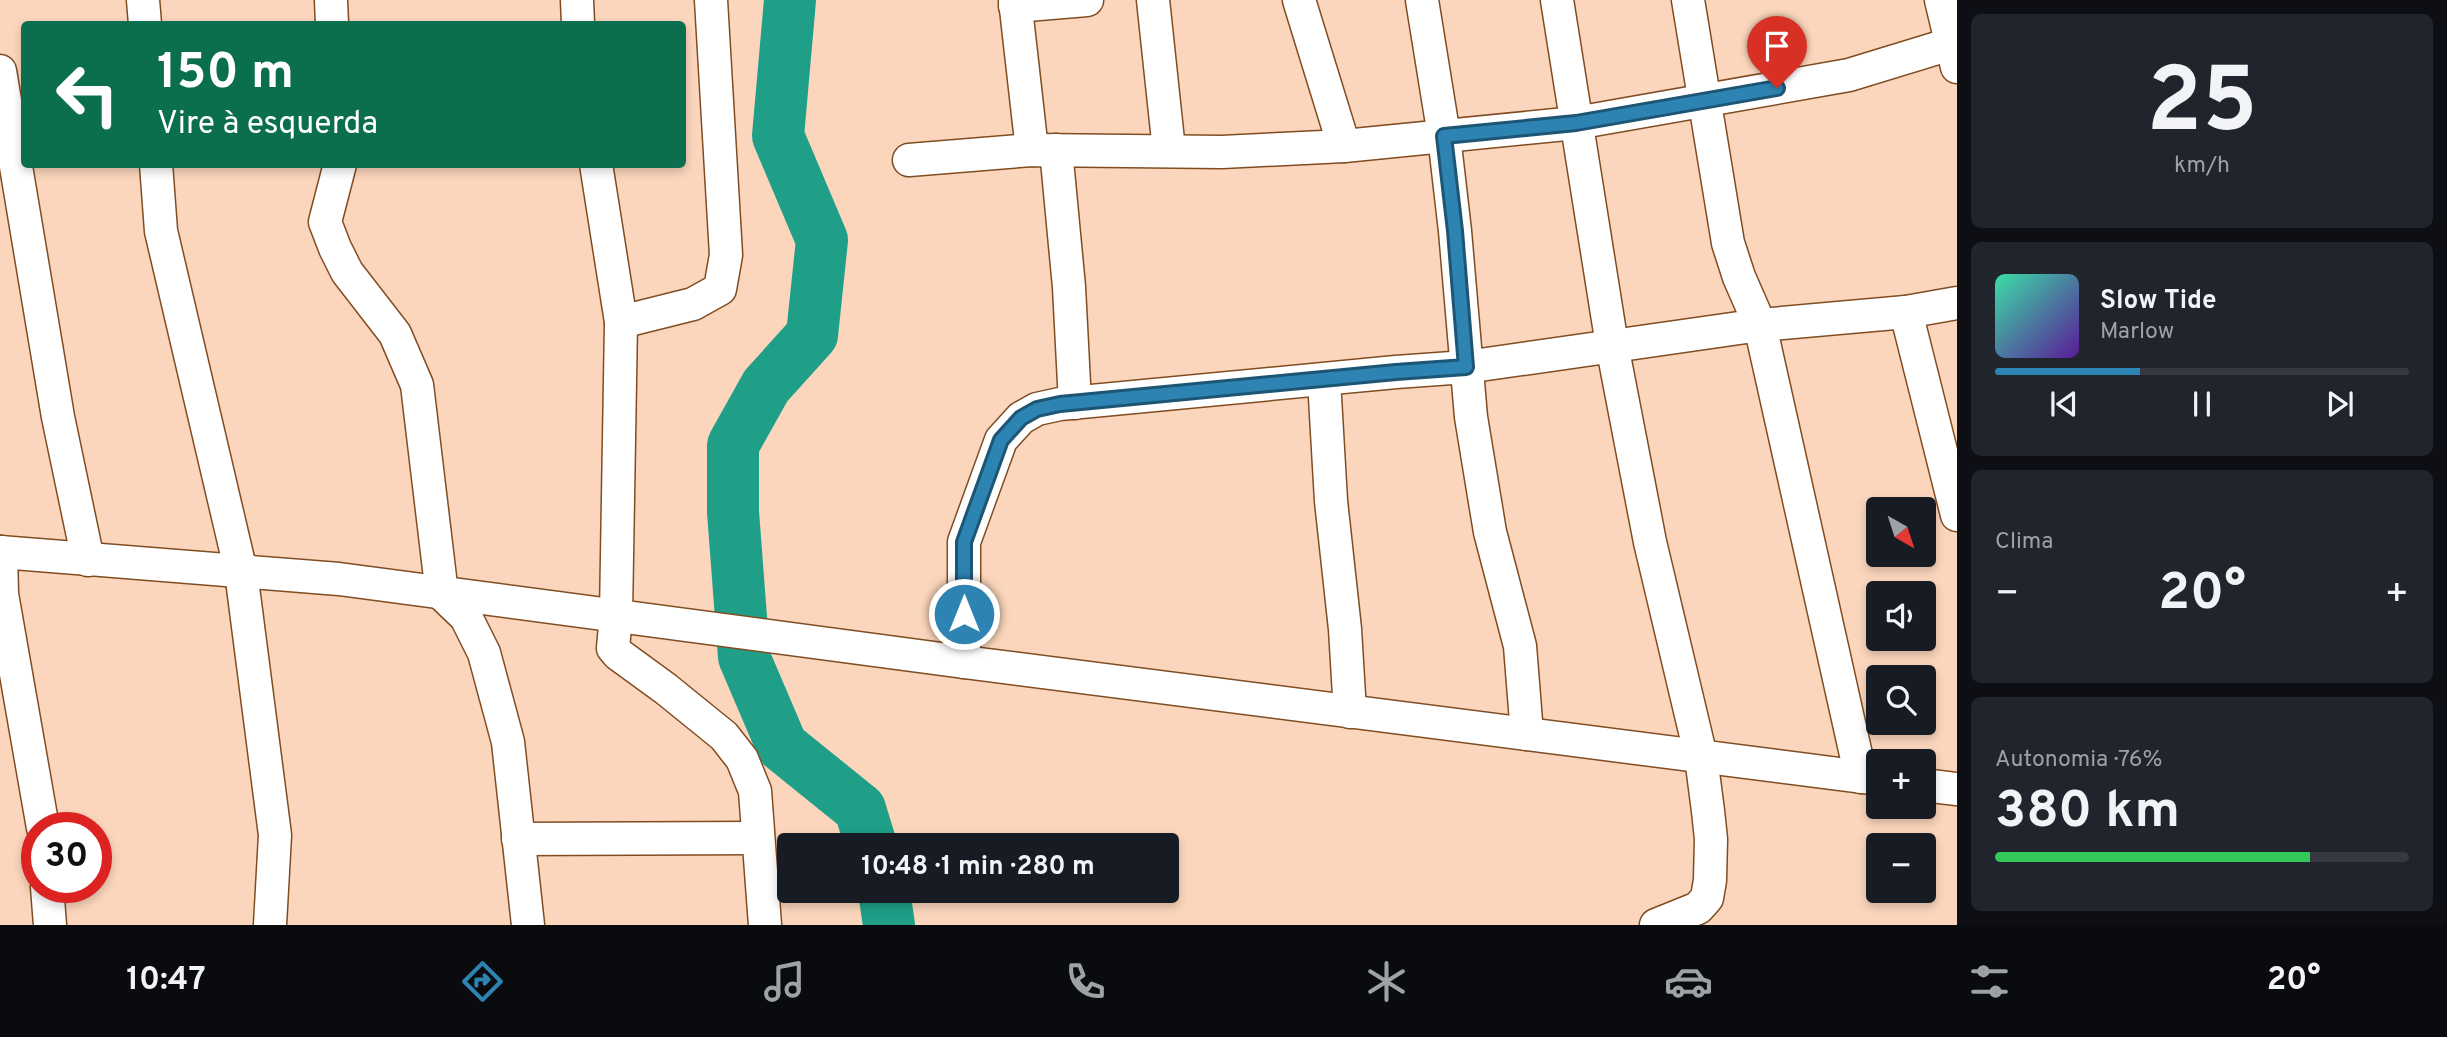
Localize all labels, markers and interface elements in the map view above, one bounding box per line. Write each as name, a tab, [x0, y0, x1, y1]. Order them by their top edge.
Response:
pin	[1747, 16, 1807, 88]
icon: arrive	[1758, 27, 1796, 65]
text: 150 m	[157, 44, 294, 106]
icon: left	[42, 49, 133, 140]
text: 25	[2146, 49, 2258, 164]
text: Vire à esquerda	[157, 105, 378, 145]
text: km/h	[2174, 152, 2230, 181]
text: Slow Tide	[2100, 285, 2217, 318]
text: Marlow	[2100, 318, 2174, 347]
icon: previous	[2045, 385, 2083, 423]
icon: pause	[2183, 385, 2221, 423]
icon: next	[2321, 385, 2359, 423]
north arrow	[1866, 497, 1936, 567]
map controls	[1866, 497, 1936, 903]
text: Clima	[1995, 528, 2053, 557]
text: 20°	[2158, 562, 2246, 628]
text: −	[1995, 571, 2020, 620]
text: +	[2384, 571, 2409, 620]
position arrow	[927, 577, 1001, 651]
button: sound	[1866, 581, 1936, 651]
button: search	[1866, 665, 1936, 735]
text: Autonomia · 76%	[1995, 746, 2163, 775]
button: +	[1866, 749, 1936, 819]
text: 380 km	[1995, 780, 2180, 846]
speed limit sign: 30	[21, 812, 112, 903]
button: −	[1866, 833, 1936, 903]
text: 10:48 · 1 min · 280 m	[861, 851, 1095, 884]
icon: directions	[458, 957, 507, 1006]
icon: music	[760, 957, 809, 1006]
icon: phone	[1061, 957, 1110, 1006]
icon: climate	[1362, 957, 1411, 1006]
icon: car	[1664, 957, 1713, 1006]
icon: filters	[1965, 957, 2014, 1006]
text: 10:47	[126, 961, 206, 1001]
text: 20°	[2267, 961, 2321, 1001]

